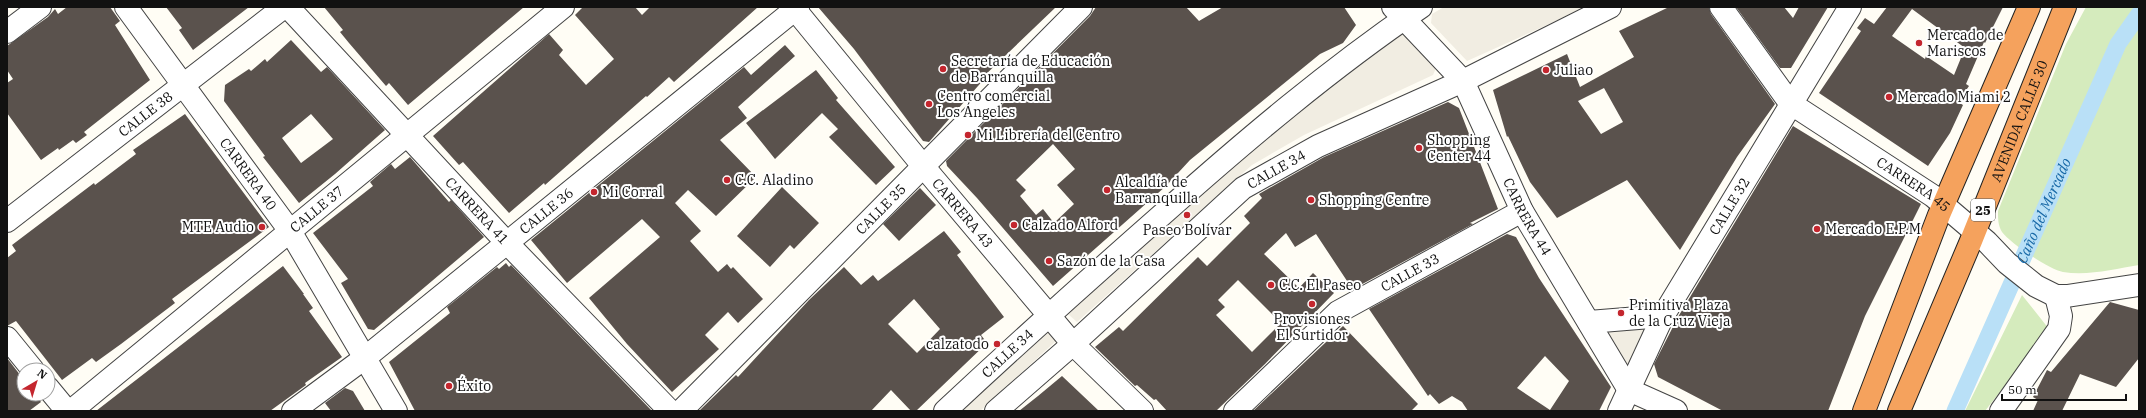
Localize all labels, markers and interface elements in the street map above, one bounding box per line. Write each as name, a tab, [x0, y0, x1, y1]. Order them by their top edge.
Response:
place label: Mercado de Mariscos	[1927, 26, 2003, 60]
marker: Mercado de Mariscos	[1914, 38, 1924, 48]
place label: Secretaría de Educación de Barranquilla	[951, 52, 1110, 86]
street label: AVENIDA CALLE 30	[1987, 57, 2052, 184]
place label: Juliao	[1554, 61, 1593, 79]
marker: Secretaría de Educación de Barranquilla	[938, 64, 948, 74]
marker: Juliao	[1541, 65, 1551, 75]
street label: CALLE 38	[115, 87, 176, 141]
place label: Centro comercial Los Ángeles	[937, 87, 1050, 121]
place label: Mercado Miami 2	[1897, 88, 2011, 106]
marker: Mercado Miami 2	[1884, 92, 1894, 102]
marker: Centro comercial Los Ángeles	[924, 99, 934, 109]
place label: Mi Librería del Centro	[976, 126, 1120, 144]
marker: Mi Librería del Centro	[963, 130, 973, 140]
place label: Shopping Center 44	[1427, 131, 1491, 165]
street label: CARRERA 40	[216, 134, 281, 214]
marker: Shopping Center 44	[1414, 143, 1424, 153]
street label: CALLE 34	[1244, 146, 1309, 193]
street label: CARRERA 45	[1873, 153, 1954, 216]
water label: Caño del Mercado	[2012, 155, 2075, 266]
place label: C.C. Aladino	[735, 171, 813, 189]
street label: CARRERA 41	[441, 173, 513, 248]
place label: Alcaldía de Barranquilla	[1115, 173, 1199, 207]
street label: CALLE 32	[1705, 174, 1754, 238]
marker: C.C. Aladino	[722, 175, 732, 185]
street label: CARRERA 43	[928, 175, 997, 252]
street label: CARRERA 44	[1499, 175, 1555, 259]
street label: CALLE 35	[852, 180, 910, 238]
street label: CALLE 37	[286, 182, 347, 237]
place label: Mi Corral	[602, 183, 663, 201]
street label: CALLE 36	[516, 184, 577, 238]
marker: Alcaldía de Barranquilla	[1102, 185, 1112, 195]
marker: Mi Corral	[589, 187, 599, 197]
place label: Shopping Centre	[1319, 191, 1429, 209]
marker: Shopping Centre	[1306, 195, 1316, 205]
road number: 25	[1971, 199, 1995, 221]
marker: Paseo Bolívar	[1182, 210, 1192, 220]
place label: Calzado Alford	[1022, 216, 1119, 234]
place label: MTE Audio	[182, 218, 254, 236]
marker: Calzado Alford	[1009, 220, 1019, 230]
place label: Mercado E.P.M	[1825, 220, 1921, 238]
place label: Paseo Bolívar	[1143, 221, 1232, 239]
marker: MTE Audio	[257, 222, 267, 232]
marker: Mercado E.P.M	[1812, 224, 1822, 234]
street label: CALLE 33	[1378, 249, 1442, 296]
place label: Sazón de la Casa	[1057, 252, 1166, 270]
marker: Sazón de la Casa	[1044, 256, 1054, 266]
place label: C.C. El Paseo	[1279, 276, 1361, 294]
marker: C.C. El Paseo	[1266, 280, 1276, 290]
place label: Primitiva Plaza de la Cruz Vieja	[1629, 296, 1731, 330]
marker: Provisiones El Surtidor	[1307, 299, 1317, 309]
marker: Primitiva Plaza de la Cruz Vieja	[1616, 308, 1626, 318]
place label: Provisiones El Surtidor	[1274, 310, 1351, 344]
street label: CALLE 34	[978, 325, 1037, 382]
place label: calzatodo	[926, 335, 989, 353]
marker: calzatodo	[992, 339, 1002, 349]
north arrow	[16, 362, 56, 402]
text: N	[34, 366, 50, 382]
place label: Éxito	[457, 376, 491, 395]
scale bar	[2002, 376, 2126, 402]
marker: Éxito	[444, 381, 454, 391]
text: 50 m	[2008, 382, 2037, 397]

